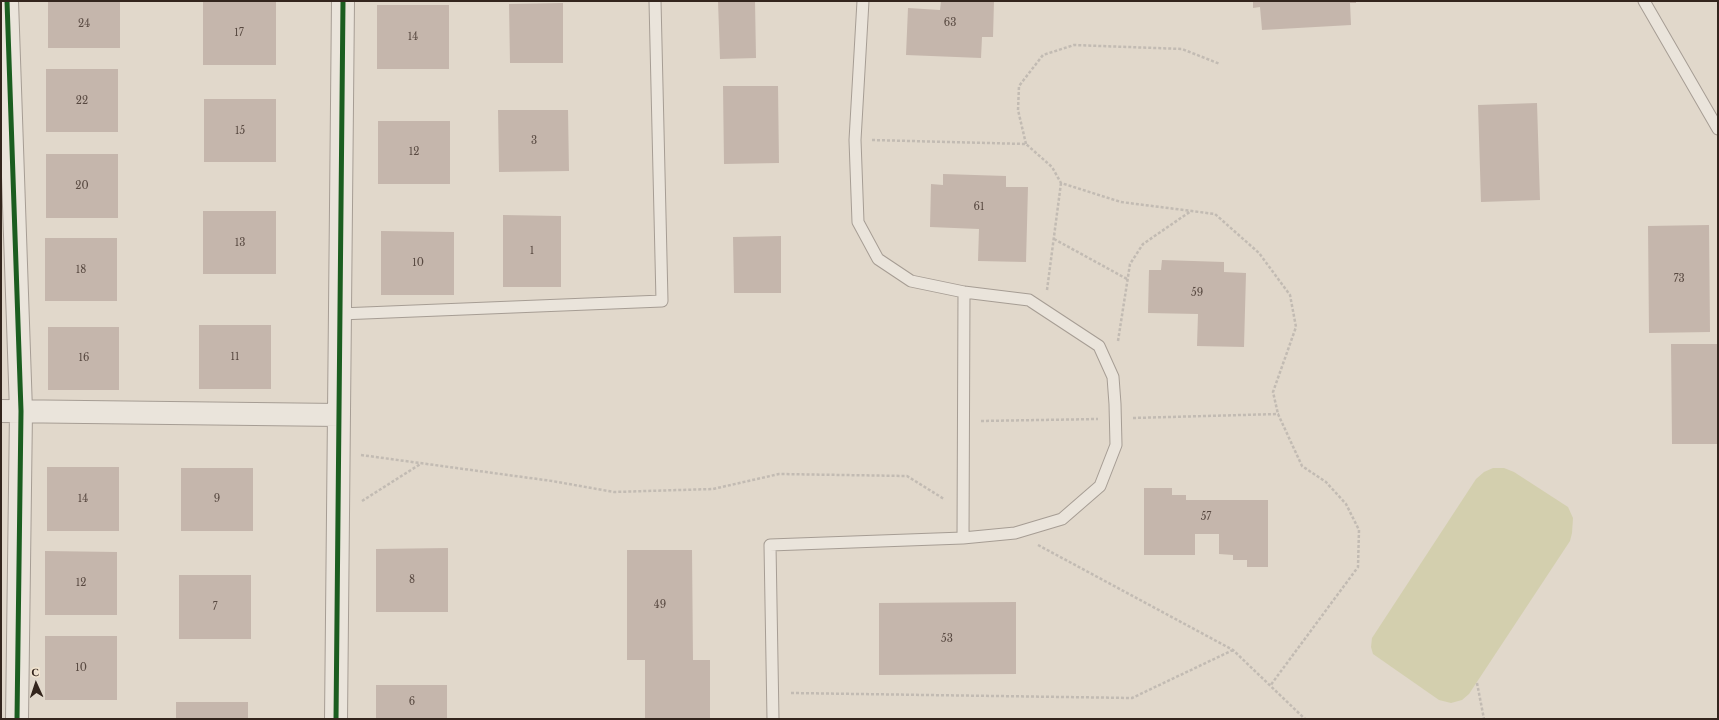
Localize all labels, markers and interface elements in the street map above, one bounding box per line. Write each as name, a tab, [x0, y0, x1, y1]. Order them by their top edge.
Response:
house number: 63	[944, 17, 956, 29]
house number: 24	[78, 18, 90, 30]
house number: 17	[234, 27, 244, 39]
house number: 14	[408, 31, 418, 43]
house number: 22	[76, 95, 88, 107]
house number: 15	[235, 125, 245, 137]
house number: 3	[531, 135, 537, 147]
house number: 12	[409, 146, 419, 158]
house number: 20	[75, 180, 89, 192]
house number: 61	[974, 201, 984, 213]
house number: 13	[235, 237, 245, 249]
house number: 1	[530, 245, 534, 257]
house number: 10	[412, 257, 424, 269]
house number: 18	[76, 264, 86, 276]
house number: 73	[1673, 273, 1685, 285]
house number: 59	[1191, 287, 1203, 299]
house number: 11	[231, 351, 239, 363]
house number: 16	[79, 352, 89, 364]
house number: 14	[78, 493, 88, 505]
house number: 9	[214, 493, 220, 505]
house number: 57	[1201, 511, 1211, 523]
house number: 8	[409, 574, 415, 586]
house number: 12	[76, 577, 86, 589]
house number: 49	[654, 599, 666, 611]
house number: 7	[212, 601, 218, 613]
house number: 53	[941, 633, 953, 645]
house number: 10	[75, 662, 87, 674]
north arrow	[16, 664, 56, 704]
text: С	[31, 665, 40, 679]
house number: 6	[409, 696, 415, 708]

